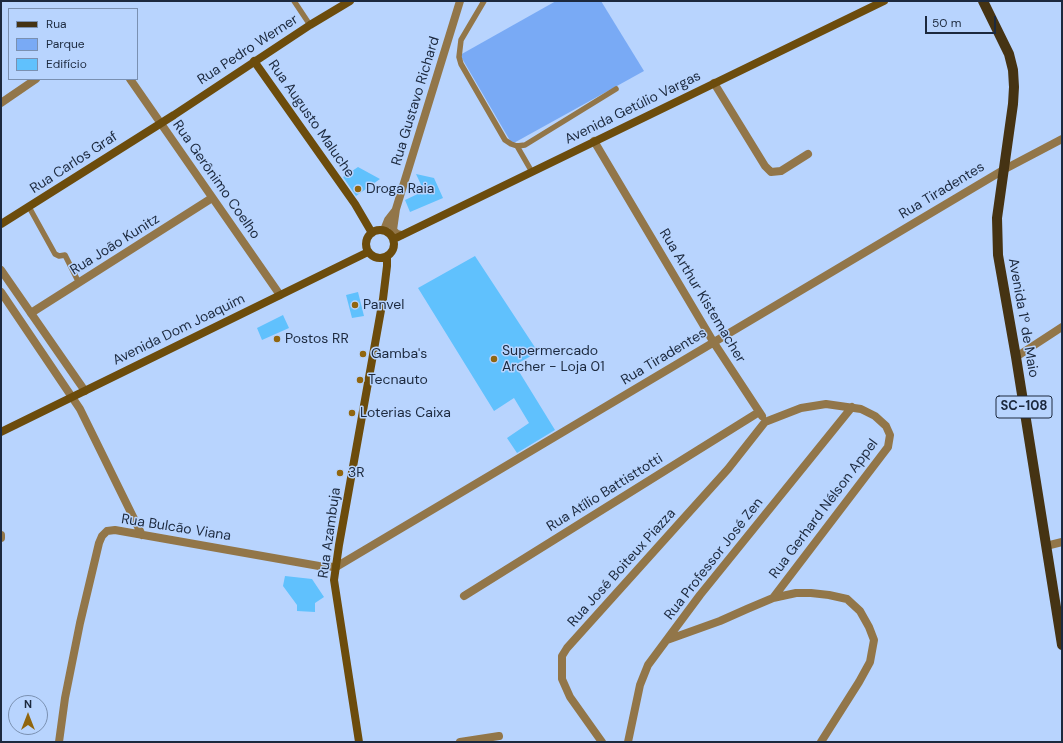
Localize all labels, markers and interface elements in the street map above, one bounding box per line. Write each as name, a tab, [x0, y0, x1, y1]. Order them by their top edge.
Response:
legend	[8, 8, 138, 80]
scale bar	[927, 8, 998, 34]
street label: Rua Pedro Werner	[195, 11, 301, 89]
text: 50 m	[932, 15, 961, 31]
text: Rua	[46, 16, 67, 32]
street label: Rua Gustavo Richard	[388, 34, 444, 168]
text: Parque	[46, 36, 85, 52]
text: Edifício	[46, 56, 87, 72]
street label: Rua Augusto Maluche	[264, 57, 358, 181]
street label: Avenida Getúlio Vargas	[562, 68, 704, 148]
street label: Rua Gerônimo Coelho	[169, 117, 263, 243]
street label: Rua Carlos Graf	[27, 128, 121, 198]
street label: Rua Tiradentes	[896, 159, 988, 223]
place label: Droga Raia	[366, 181, 434, 197]
marker: Droga Raia	[353, 184, 363, 194]
street label: Rua João Kunitz	[67, 211, 163, 279]
street label: Rua Arthur Kistemacher	[655, 226, 749, 366]
street label: Avenida 1º de Maio	[1004, 257, 1042, 379]
street label: Avenida Dom Joaquim	[110, 291, 248, 369]
place label: Panvel	[363, 297, 404, 313]
marker: Panvel	[350, 300, 360, 310]
street label: Rua Tiradentes	[618, 325, 710, 389]
place label: Postos RR	[285, 331, 349, 347]
marker: Postos RR	[272, 334, 282, 344]
place label: Supermercado Archer - Loja 01	[502, 343, 604, 376]
place label: Gamba's	[371, 346, 427, 362]
marker: Gamba's	[358, 349, 368, 359]
marker: Supermercado Archer - Loja 01	[489, 354, 499, 364]
place label: Tecnauto	[368, 372, 428, 388]
marker: Tecnauto	[355, 375, 365, 385]
road number: SC-108	[996, 396, 1052, 418]
place label: Loterias Caixa	[360, 405, 451, 421]
marker: Loterias Caixa	[347, 408, 357, 418]
street label: Rua Gerhard Nélson Appel	[766, 436, 882, 582]
street label: Rua Atílio Battisttotti	[544, 450, 666, 536]
place label: 3R	[348, 465, 365, 481]
marker: 3R	[335, 468, 345, 478]
street label: Rua Azambuja	[315, 487, 345, 579]
street label: Rua Professor José Zen	[661, 495, 767, 623]
street label: Rua José Boiteux Piazza	[564, 505, 680, 631]
street label: Rua Bulcão Viana	[120, 511, 232, 545]
north arrow	[8, 695, 48, 735]
text: N	[24, 697, 32, 711]

